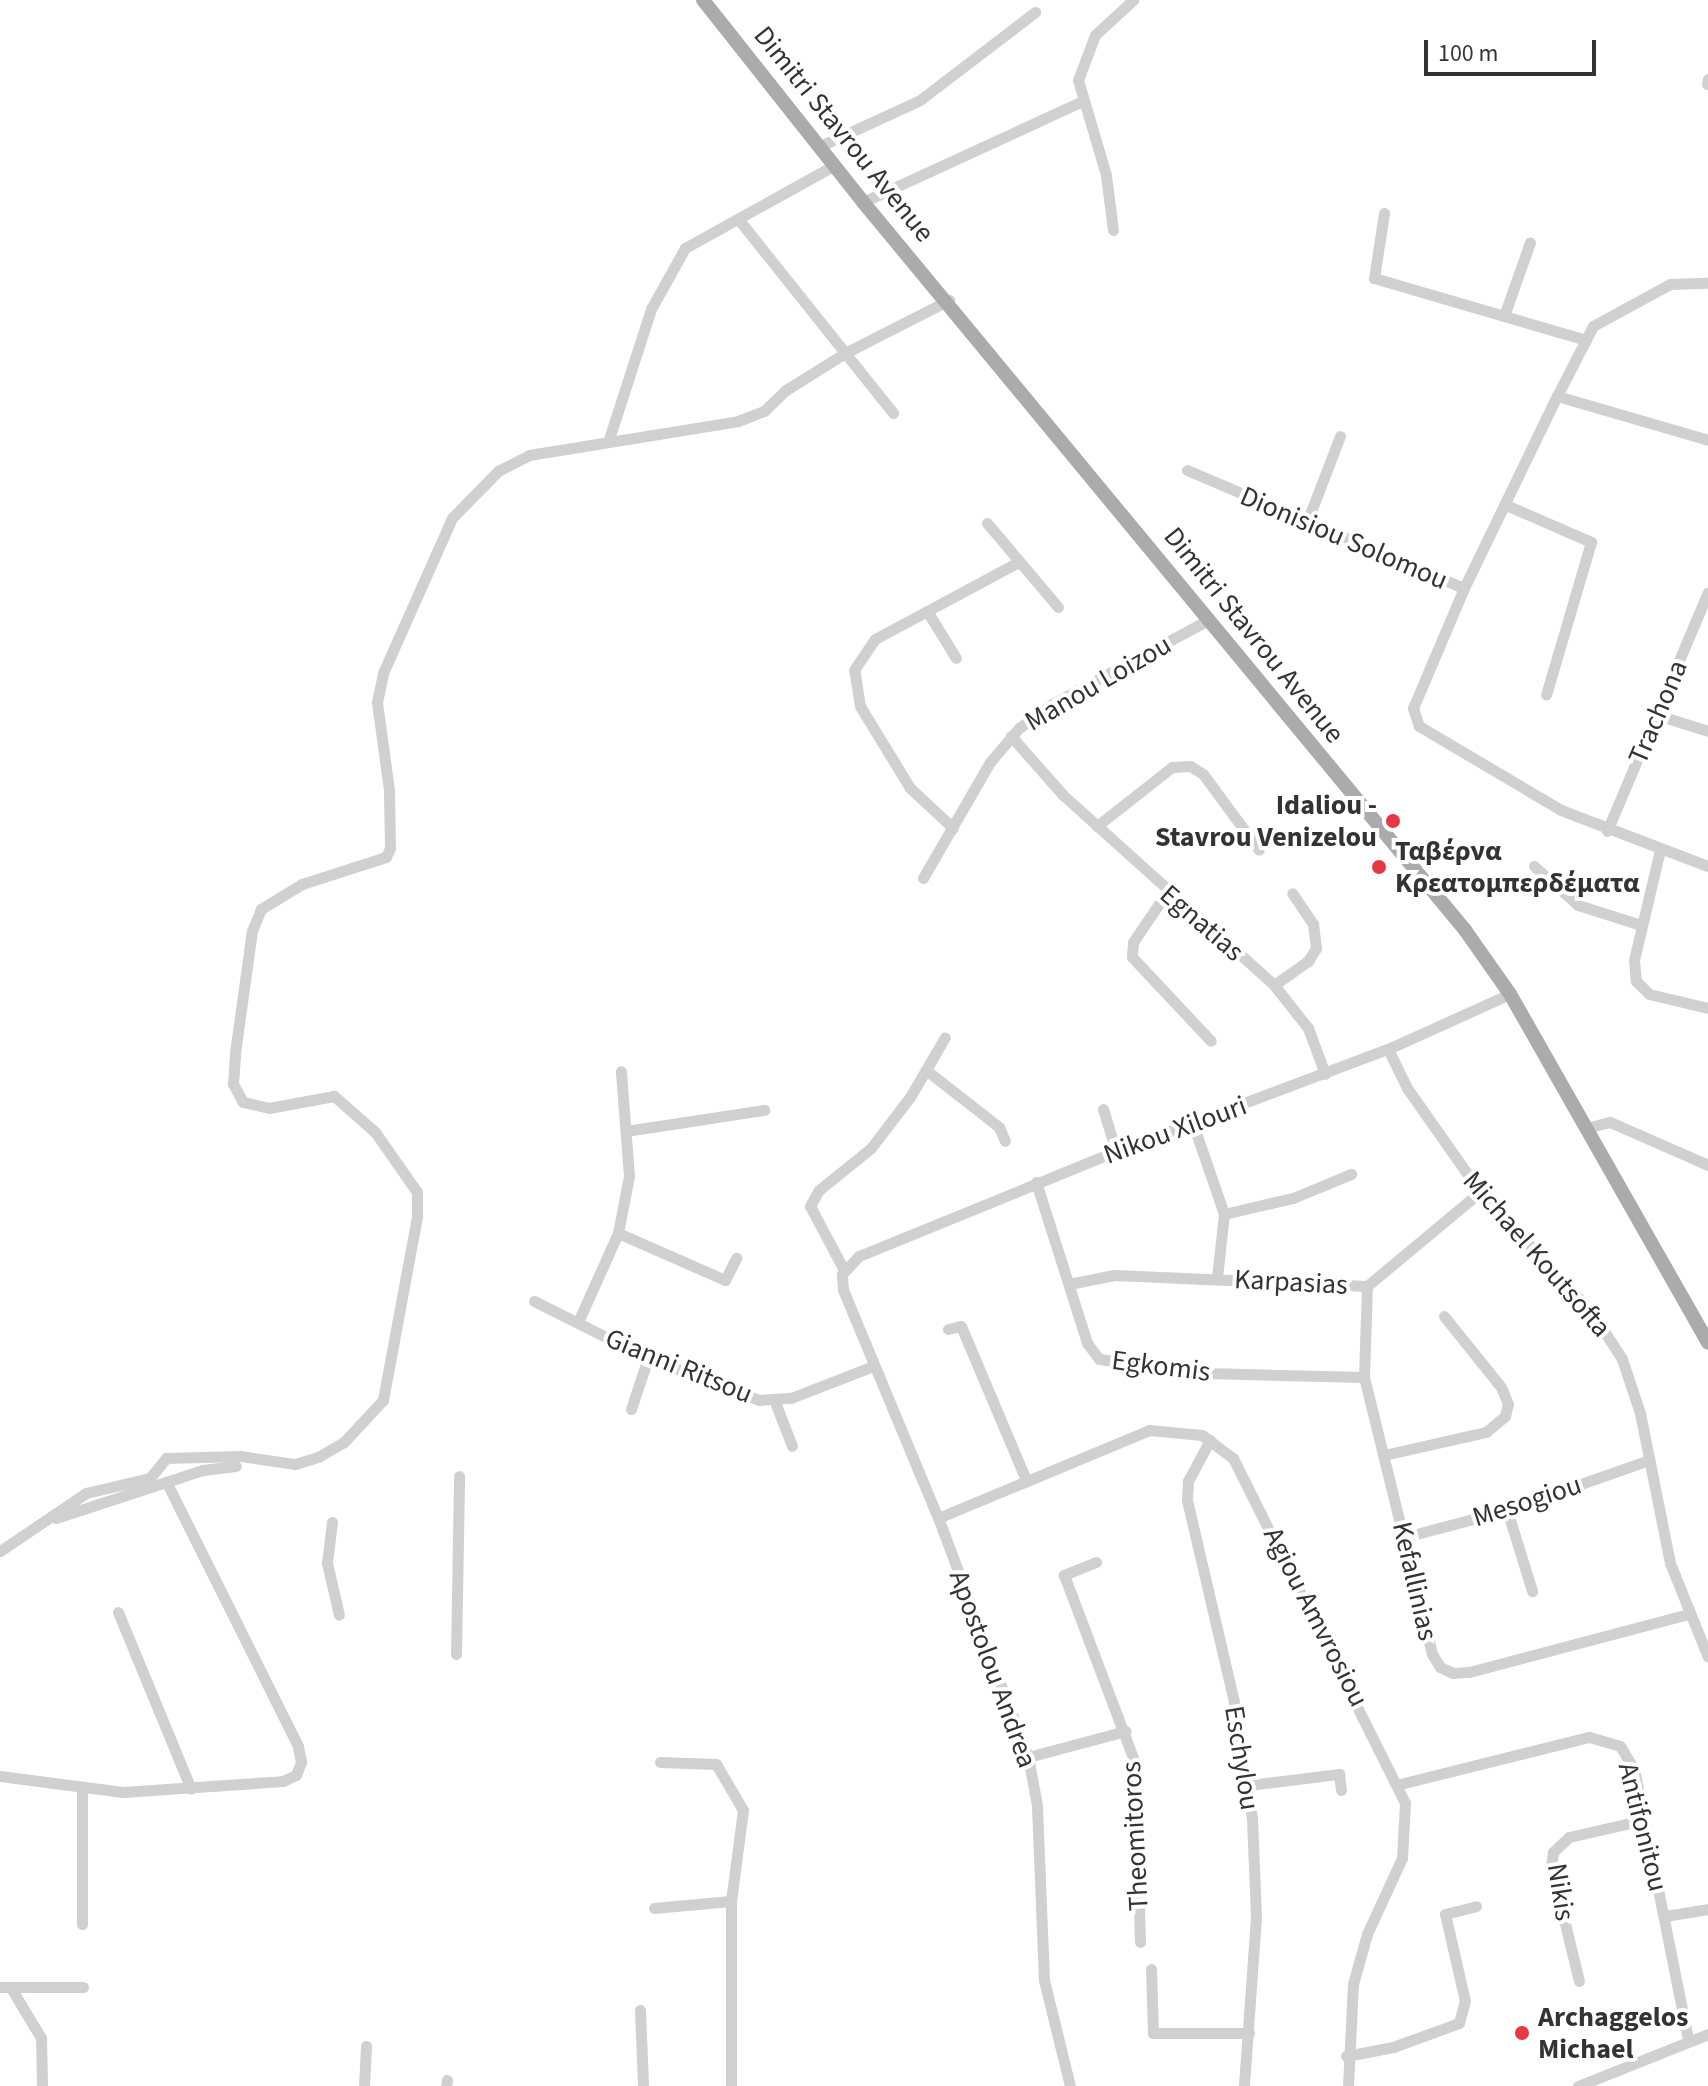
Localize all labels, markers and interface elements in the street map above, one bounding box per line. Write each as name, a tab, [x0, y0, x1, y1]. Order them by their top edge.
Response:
street label: Dimitri Stavrou Avenue	[747, 19, 941, 249]
scale bar	[1428, 24, 1600, 74]
text: 100 m	[1438, 36, 1498, 71]
street label: Dionisiou Solomou	[1235, 479, 1453, 597]
street label: Dimitri Stavrou Avenue	[1157, 520, 1351, 750]
street label: Manou Loizou	[1019, 628, 1177, 738]
street label: Trachona	[1621, 655, 1695, 769]
place label: Idaliou - Stavrou Venizelou	[1155, 788, 1377, 854]
marker: Idaliou - Stavrou Venizelou	[1384, 812, 1402, 830]
place label: Ταβέρνα Κρεατομπερδέματα	[1395, 834, 1640, 900]
marker: Ταβέρνα Κρεατομπερδέματα	[1370, 858, 1388, 876]
street label: Egnatias	[1153, 877, 1251, 969]
street label: Nikou Xilouri	[1099, 1089, 1251, 1171]
street label: Michael Koutsofta	[1456, 1164, 1618, 1344]
street label: Karpasias	[1233, 1262, 1349, 1302]
street label: Gianni Ritsou	[601, 1321, 757, 1411]
street label: Egkomis	[1110, 1343, 1212, 1389]
street label: Mesogiou	[1468, 1468, 1586, 1534]
street label: Kefallinias	[1385, 1518, 1445, 1644]
street label: Agiou Amvrosiou	[1256, 1521, 1376, 1713]
street label: Apostolou Andrea	[942, 1566, 1044, 1772]
street label: Eschylou	[1217, 1703, 1267, 1813]
street label: Antifonitou	[1611, 1759, 1675, 1895]
street label: Theomitoros	[1114, 1760, 1156, 1912]
street label: Nikis	[1540, 1861, 1582, 1923]
place label: Archaggelos Michael	[1538, 2000, 1688, 2066]
marker: Archaggelos Michael	[1513, 2024, 1531, 2042]

